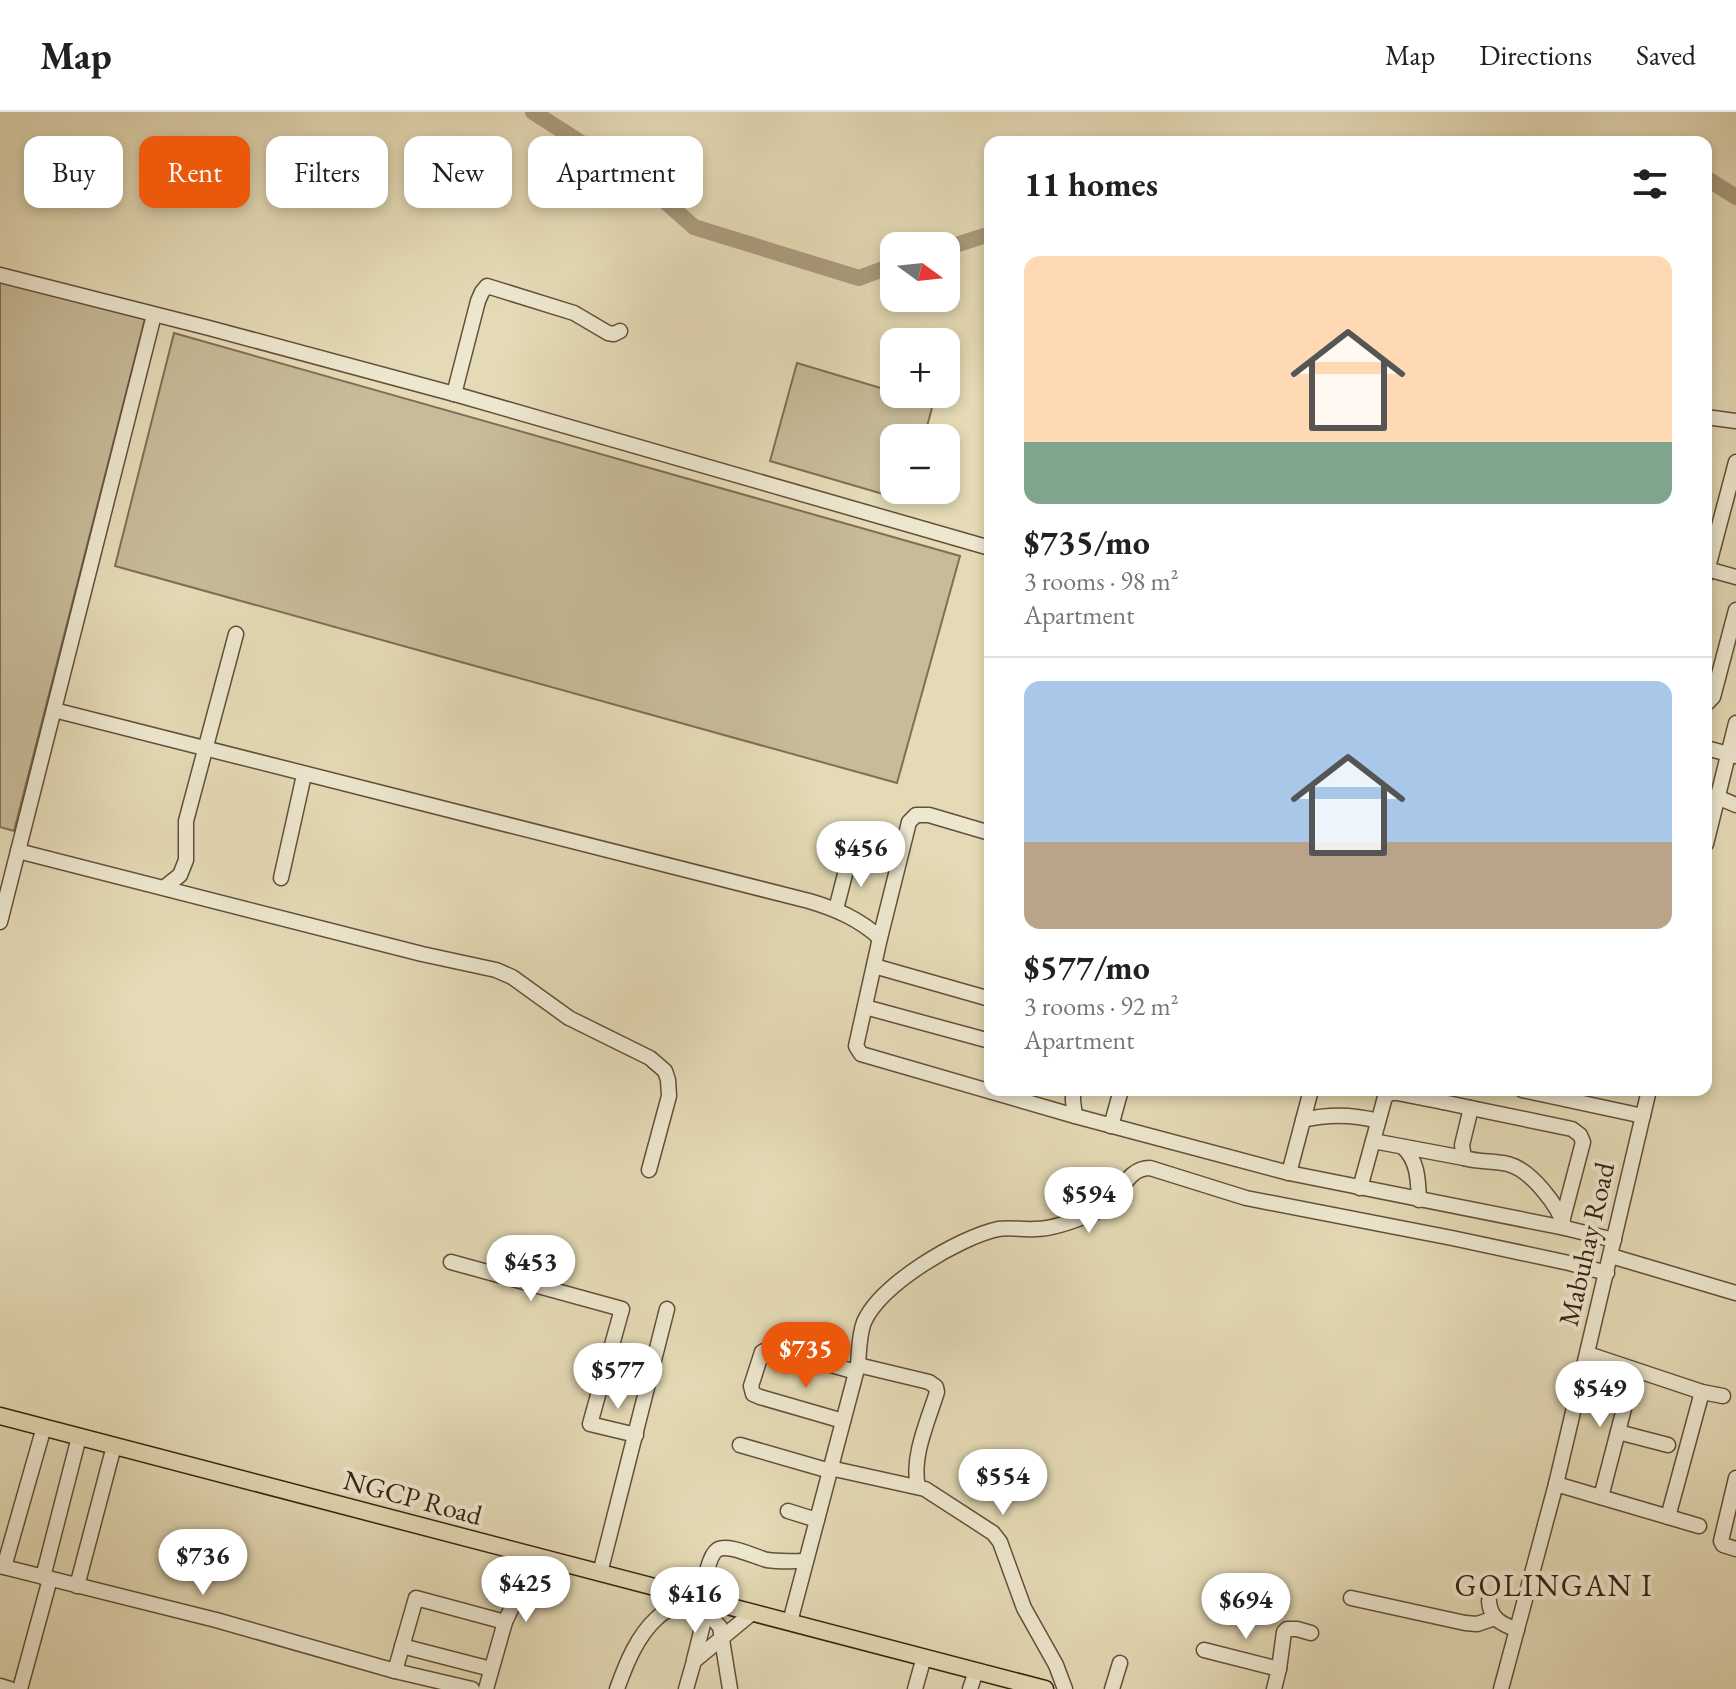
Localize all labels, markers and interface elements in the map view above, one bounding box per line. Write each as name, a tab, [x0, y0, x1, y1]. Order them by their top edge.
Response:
text: Map	[40, 31, 112, 80]
text: Map	[1385, 37, 1435, 73]
text: Directions	[1479, 37, 1592, 73]
text: Saved	[1636, 37, 1696, 73]
chip: Buy	[24, 136, 123, 208]
chip: Rent	[139, 136, 250, 208]
chip: Filters	[266, 136, 388, 208]
chip: New	[404, 136, 512, 208]
chip: Apartment	[528, 136, 703, 208]
text: 11 homes	[1024, 162, 1158, 206]
icon: filters	[1628, 162, 1672, 206]
north arrow	[880, 232, 960, 312]
map controls	[880, 232, 960, 504]
icon: home	[1276, 308, 1420, 452]
button: +	[880, 328, 960, 408]
button: −	[880, 424, 960, 504]
text: $735/mo	[1024, 520, 1150, 564]
text: 3 rooms · 98 m²	[1024, 564, 1179, 598]
text: Apartment	[1024, 598, 1134, 632]
icon: home	[1276, 733, 1420, 877]
pin: $456	[814, 821, 908, 889]
text: $456	[834, 830, 888, 864]
text: $577/mo	[1024, 945, 1150, 989]
text: 3 rooms · 92 m²	[1024, 989, 1179, 1023]
text: Apartment	[1024, 1023, 1134, 1057]
street label: Mabuhay Road	[1550, 1158, 1622, 1329]
pin: $594	[1042, 1167, 1136, 1235]
text: $594	[1062, 1176, 1116, 1210]
pin: $453	[484, 1235, 578, 1303]
text: $453	[504, 1244, 558, 1278]
pin: $735	[759, 1322, 853, 1390]
text: $735	[779, 1331, 833, 1365]
pin: $577	[571, 1343, 665, 1411]
text: $577	[591, 1352, 645, 1386]
pin: $549	[1553, 1361, 1647, 1429]
text: $549	[1573, 1370, 1627, 1404]
pin: $554	[956, 1449, 1050, 1517]
text: $554	[976, 1458, 1030, 1492]
street label: NGCP Road	[340, 1461, 487, 1533]
pin: $736	[156, 1529, 250, 1597]
text: $736	[176, 1538, 230, 1572]
pin: $425	[479, 1556, 573, 1624]
text: $425	[499, 1565, 553, 1599]
district label: GOLINGAN I	[1455, 1566, 1653, 1605]
pin: $416	[648, 1567, 742, 1635]
pin: $694	[1199, 1573, 1293, 1641]
text: $416	[668, 1576, 722, 1610]
text: $694	[1219, 1582, 1273, 1616]

